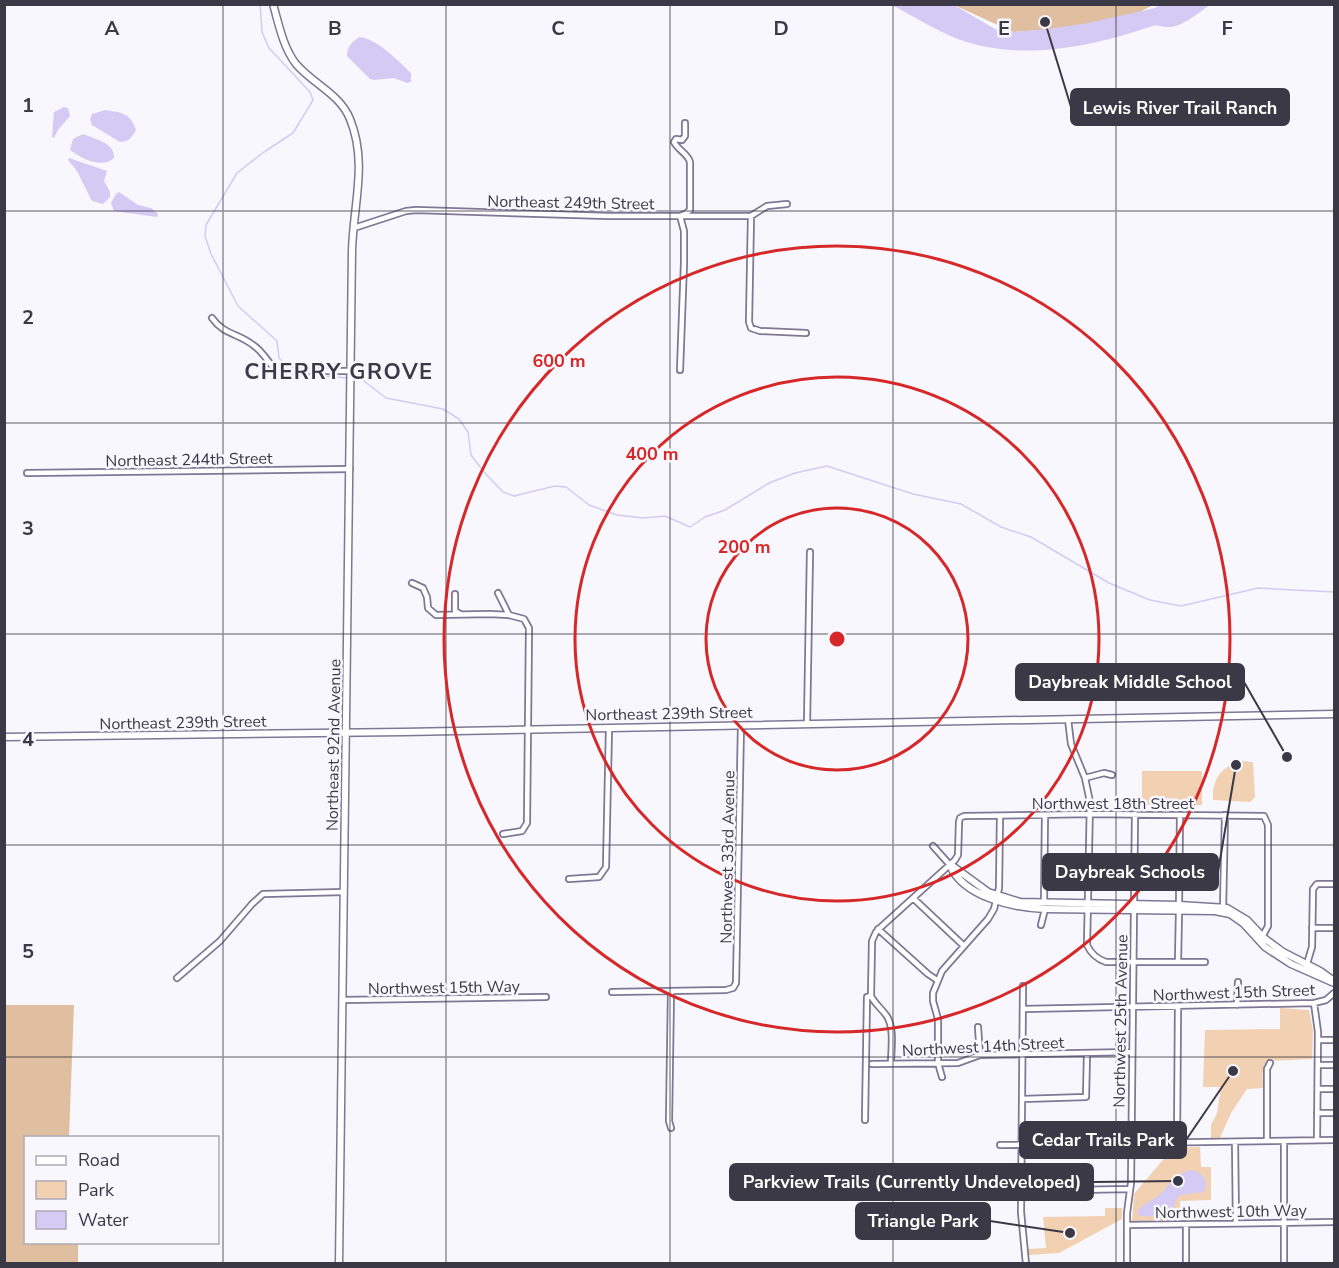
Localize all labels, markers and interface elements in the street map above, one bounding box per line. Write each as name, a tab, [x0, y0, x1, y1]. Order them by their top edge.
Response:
text: A	[105, 15, 120, 42]
text: B	[328, 15, 342, 42]
text: C	[551, 15, 565, 42]
text: D	[773, 15, 789, 42]
text: E	[998, 15, 1010, 42]
text: F	[1221, 15, 1233, 42]
callout: Lewis River Trail Ranch	[1071, 89, 1289, 125]
text: 1	[22, 92, 34, 119]
text: Lewis River Trail Ranch	[1083, 96, 1277, 120]
street label: Northeast 249th Street	[487, 191, 655, 215]
text: 2	[22, 304, 34, 331]
text: 600 m	[532, 349, 586, 373]
district label: CHERRY GROVE	[244, 357, 434, 387]
text: 400 m	[625, 442, 679, 466]
street label: Northeast 244th Street	[105, 448, 273, 472]
text: 3	[22, 515, 34, 542]
text: 200 m	[717, 535, 771, 559]
centre of rings	[827, 629, 847, 649]
street label: Northeast 92nd Avenue	[321, 659, 346, 831]
callout: Daybreak Middle School	[1016, 664, 1244, 700]
text: Daybreak Middle School	[1028, 670, 1232, 694]
street label: Northeast 239th Street	[585, 702, 753, 726]
street label: Northeast 239th Street	[99, 711, 267, 735]
text: 4	[22, 726, 34, 753]
street label: Northwest 33rd Avenue	[715, 770, 741, 944]
street label: Northwest 18th Street	[1032, 793, 1195, 815]
callout: Daybreak Schools	[1043, 854, 1218, 890]
text: Daybreak Schools	[1055, 860, 1205, 884]
street label: Northwest 25th Avenue	[1108, 934, 1134, 1108]
text: 5	[22, 938, 34, 965]
street label: Northwest 15th Way	[368, 976, 521, 1000]
street label: Northwest 15th Street	[1153, 979, 1316, 1007]
street label: Northwest 14th Street	[901, 1032, 1065, 1062]
callout: Cedar Trails Park	[1020, 1122, 1186, 1158]
text: Cedar Trails Park	[1032, 1128, 1174, 1152]
legend	[24, 1136, 219, 1244]
text: Road	[78, 1148, 120, 1172]
callout: Parkview Trails (Currently Undeveloped)	[730, 1164, 1093, 1200]
text: Parkview Trails (Currently Undeveloped)	[743, 1170, 1081, 1194]
text: Park	[78, 1178, 115, 1202]
street label: Northwest 10th Way	[1155, 1200, 1308, 1224]
callout: Triangle Park	[856, 1203, 990, 1239]
text: Water	[78, 1208, 129, 1232]
text: Triangle Park	[868, 1209, 979, 1233]

